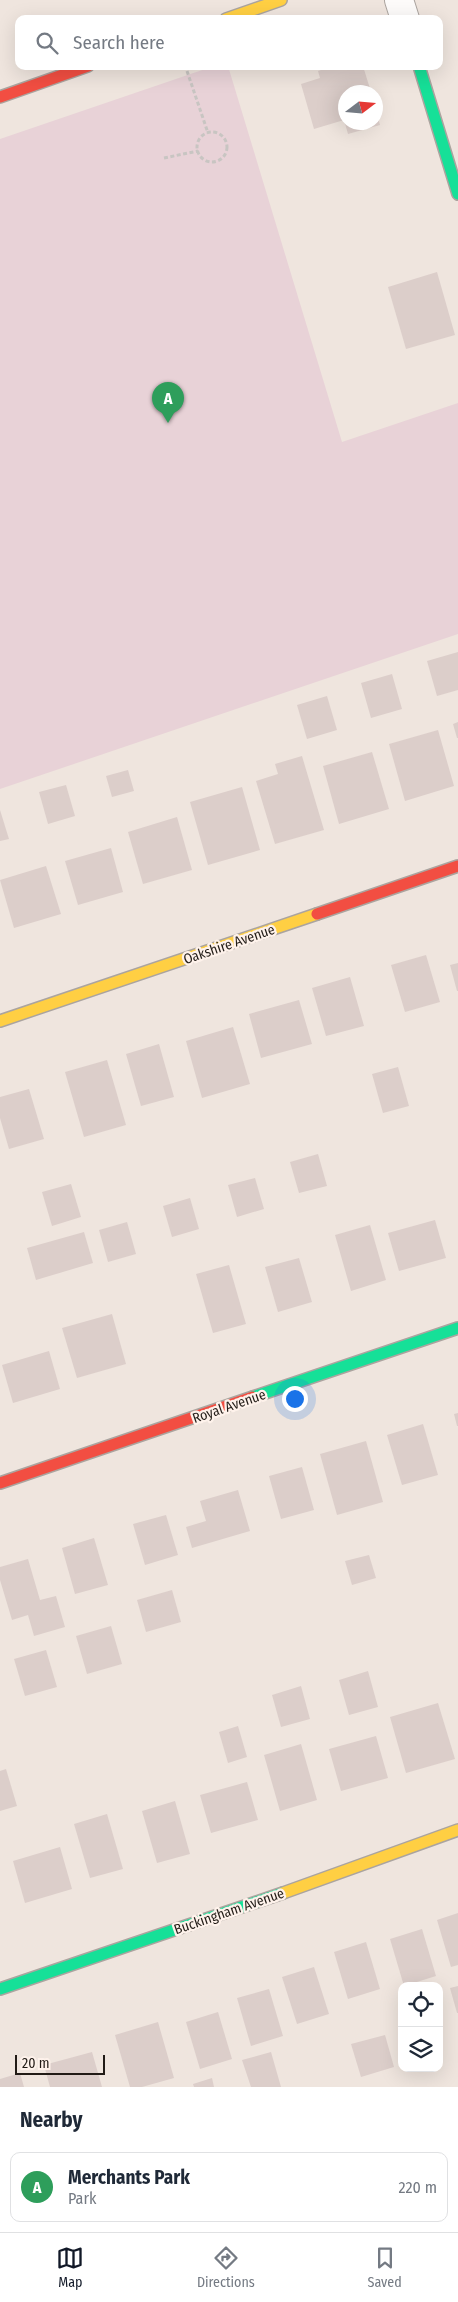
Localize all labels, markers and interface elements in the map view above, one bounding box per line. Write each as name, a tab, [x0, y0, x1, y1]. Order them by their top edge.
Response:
search box	[15, 15, 443, 70]
icon: search	[33, 29, 61, 57]
text: Search here	[73, 31, 165, 54]
north arrow	[338, 85, 383, 130]
pin: A	[152, 382, 184, 423]
street label: Oakshire Avenue	[181, 921, 277, 968]
street label: Royal Avenue	[190, 1386, 268, 1427]
your location	[282, 1386, 308, 1412]
street label: Buckingham Avenue	[172, 1885, 287, 1938]
map controls	[398, 1982, 443, 2072]
button: locate	[398, 1982, 443, 2027]
button: layers	[398, 2027, 443, 2072]
scale bar	[15, 2052, 105, 2075]
text: 20 m	[22, 2055, 50, 2072]
text: Nearby	[20, 2107, 82, 2133]
text: Merchants Park	[68, 2166, 190, 2189]
text: A	[33, 2178, 41, 2197]
text: 220 m	[398, 2178, 437, 2197]
text: Park	[68, 2189, 96, 2208]
tab: Map	[56, 2244, 84, 2291]
tab: Directions	[197, 2244, 255, 2291]
tab: Saved	[367, 2244, 402, 2291]

